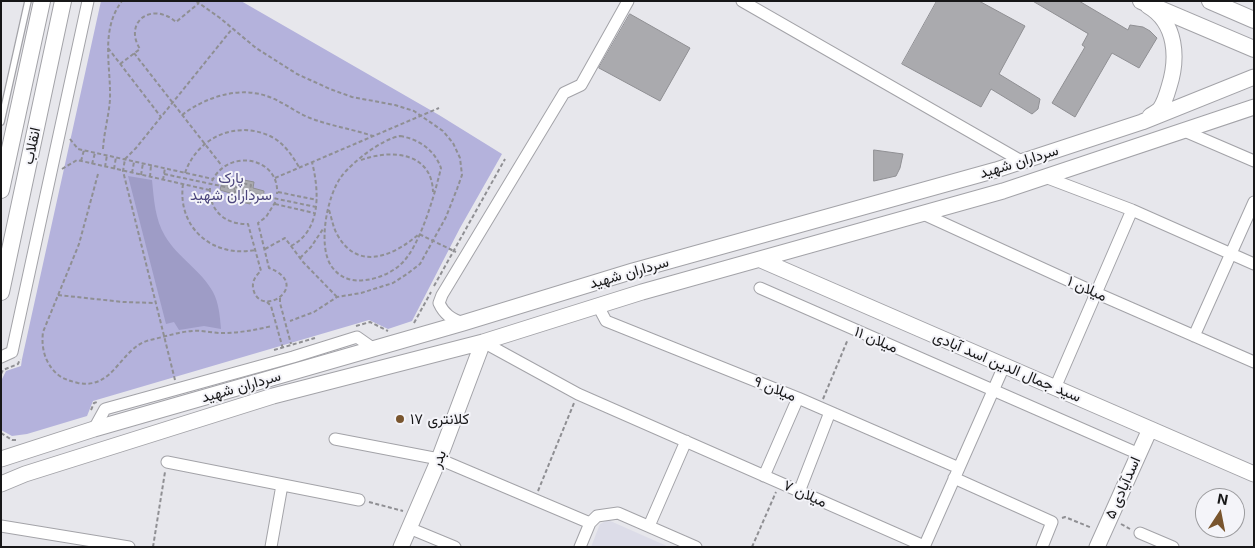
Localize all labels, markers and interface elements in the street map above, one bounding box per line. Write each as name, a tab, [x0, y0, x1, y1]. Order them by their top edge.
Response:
street label: انقلاب	[19, 126, 45, 166]
street label: سرداران شهید	[977, 141, 1061, 183]
park label: پارک سرداران شهید	[190, 169, 272, 204]
street label: سرداران شهید	[587, 253, 671, 293]
street label: میلان ۱	[1065, 272, 1109, 306]
street label: میلان ۱۱	[852, 323, 900, 357]
street label: سید جمال الدین اسد آبادی	[930, 328, 1084, 406]
street label: سرداران شهید	[199, 367, 283, 407]
street label: میلان ۹	[751, 372, 799, 406]
place label: کلانتری ۱۷	[410, 410, 469, 428]
marker: کلانتری ۱۷	[394, 413, 406, 425]
street label: بدر	[427, 447, 451, 471]
street label: اسدآیادی ۵	[1101, 454, 1145, 522]
street label: میلان ۷	[780, 476, 830, 512]
north arrow	[1195, 488, 1245, 538]
text: N	[1216, 489, 1230, 508]

